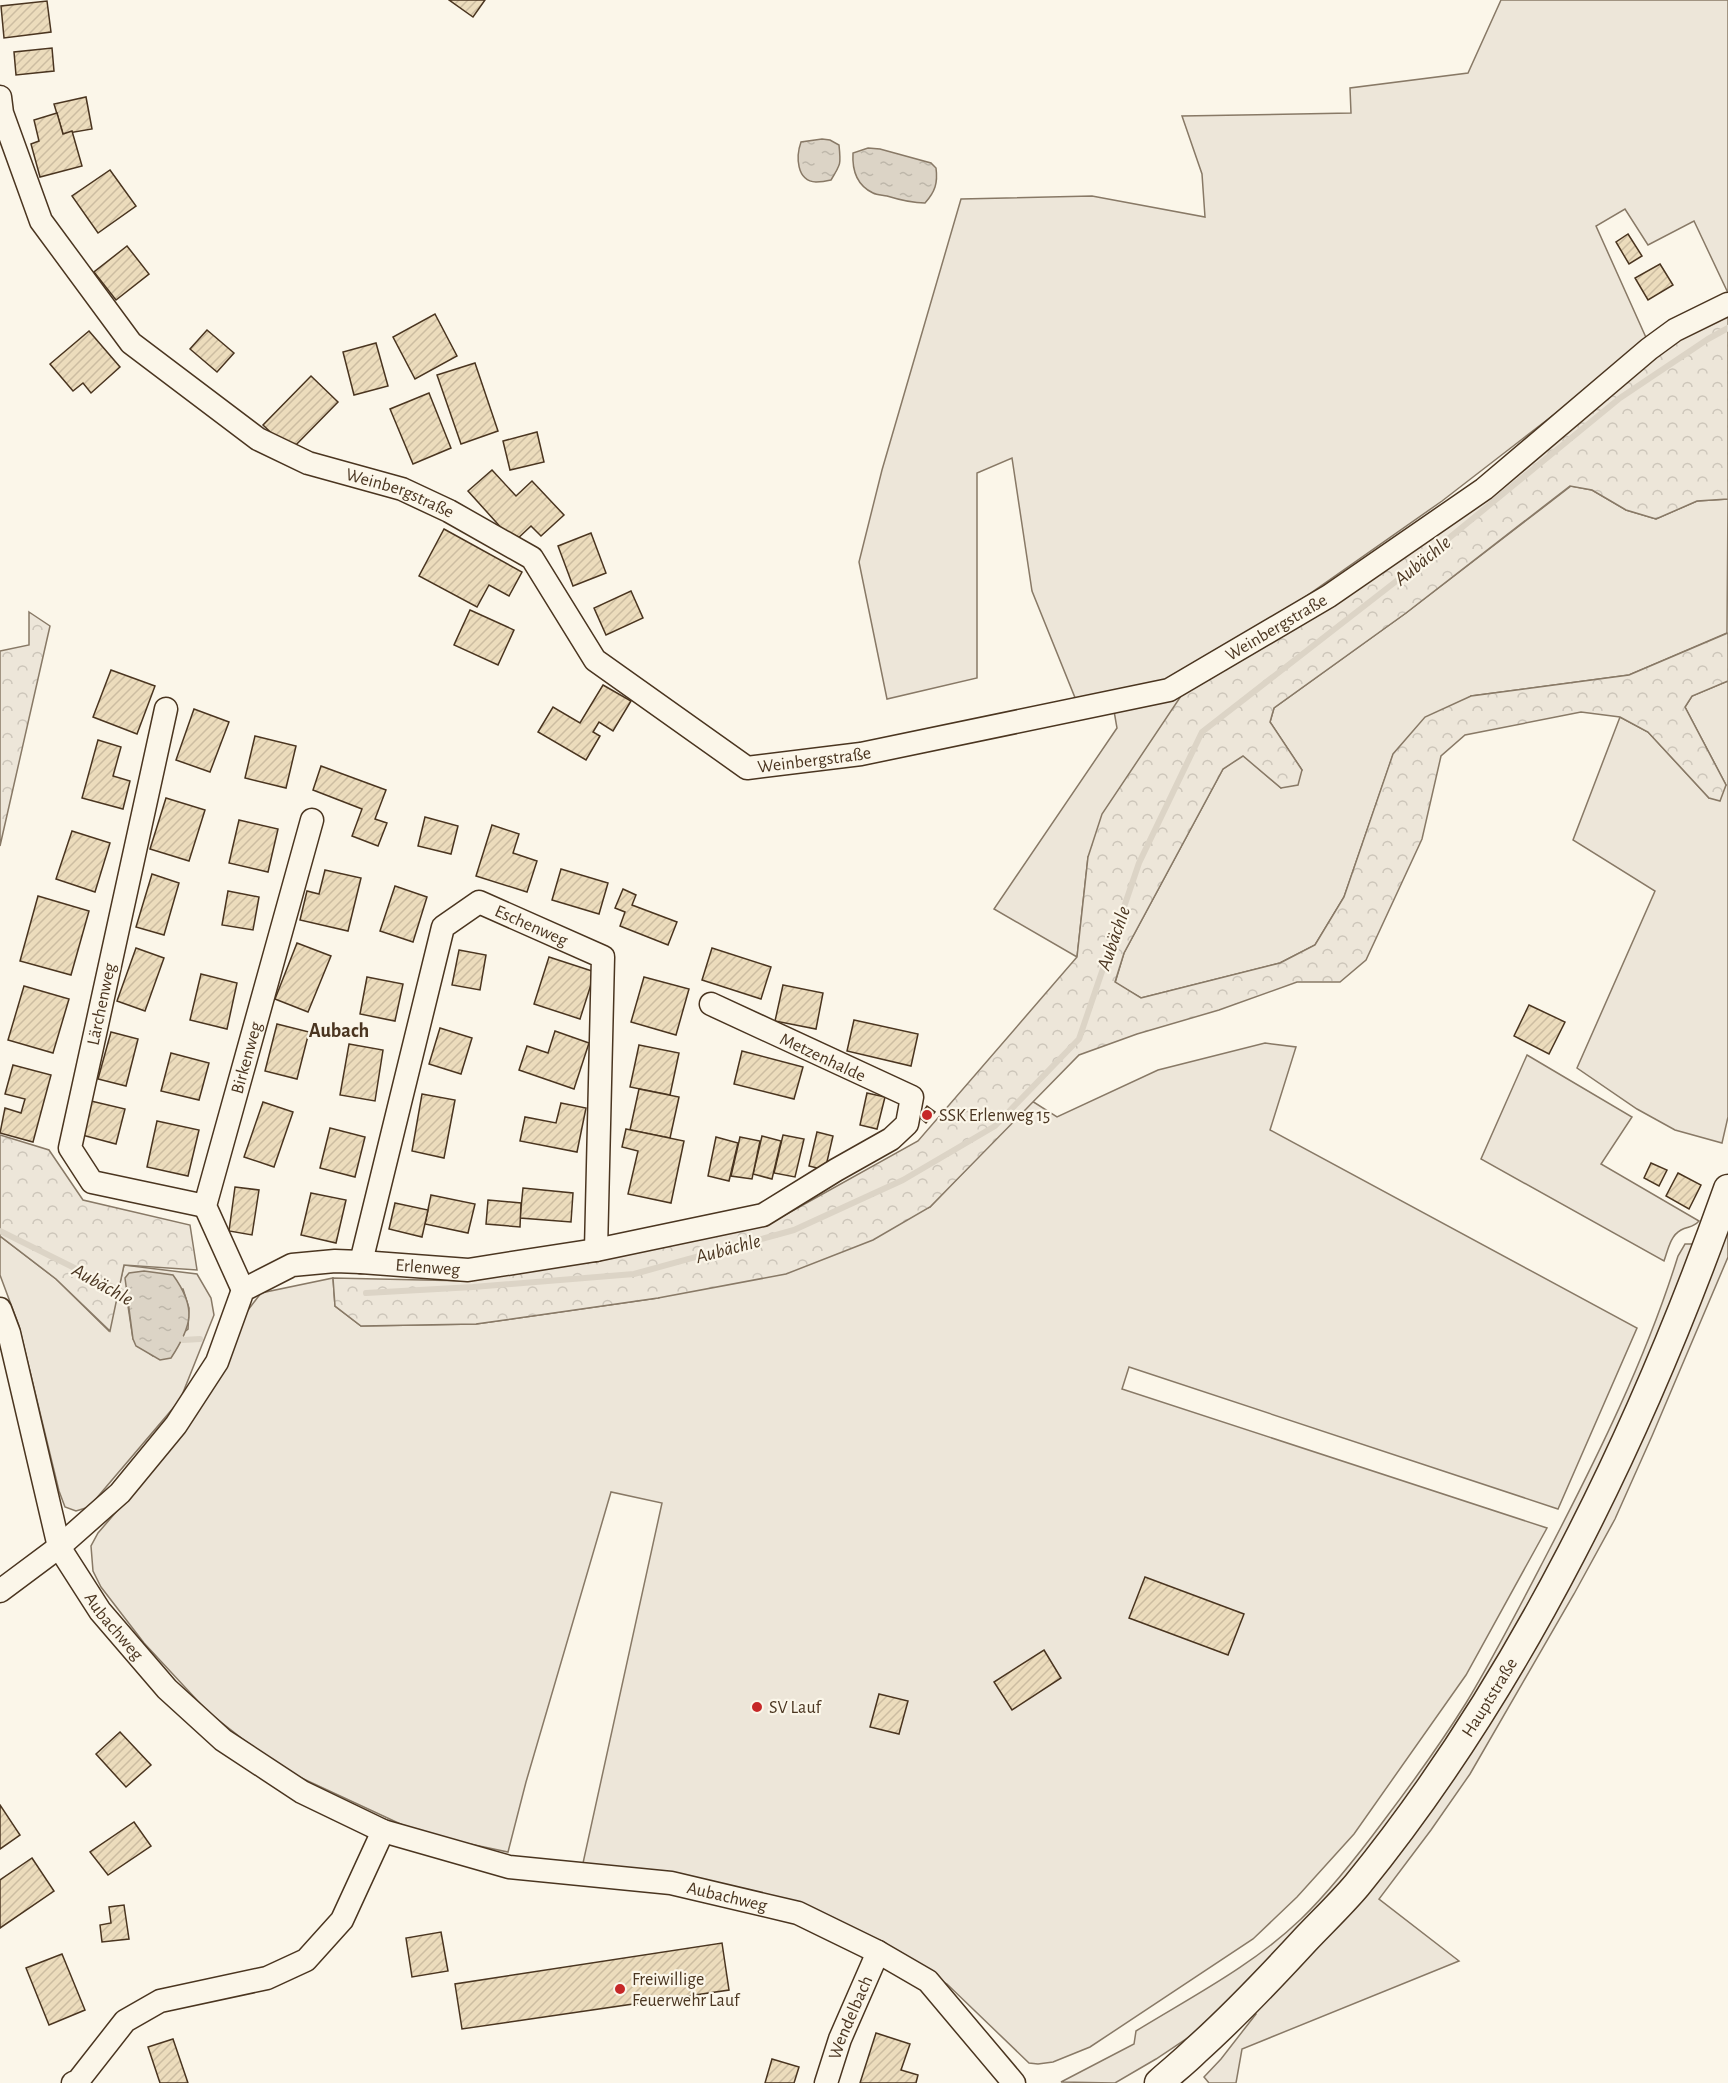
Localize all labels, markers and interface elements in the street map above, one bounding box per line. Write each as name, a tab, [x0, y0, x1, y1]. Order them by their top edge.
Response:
street label: Weinbergstraße	[344, 466, 457, 522]
water label: Aubächle	[1390, 532, 1455, 590]
street label: Weinbergstraße	[1223, 591, 1330, 665]
street label: Weinbergstraße	[757, 744, 873, 777]
street label: Eschenweg	[492, 902, 570, 950]
water label: Aubächle	[1093, 903, 1134, 974]
street label: Lärchenweg	[84, 961, 120, 1047]
street label: Birkenweg	[229, 1020, 266, 1096]
district label: Aubach	[309, 1021, 369, 1041]
street label: Metzenhalde	[777, 1030, 868, 1086]
place label: SSK Erlenweg 15	[939, 1107, 1050, 1125]
marker: SSK Erlenweg 15	[920, 1108, 934, 1122]
water label: Aubächle	[693, 1231, 763, 1267]
street label: Erlenweg	[395, 1257, 461, 1279]
water label: Aubächle	[68, 1260, 137, 1310]
street label: Aubachweg	[81, 1590, 146, 1664]
street label: Hauptstraße	[1459, 1655, 1521, 1741]
place label: SV Lauf	[769, 1699, 822, 1717]
marker: SV Lauf	[750, 1700, 764, 1714]
street label: Aubachweg	[685, 1879, 769, 1915]
place label: Freiwillige Feuerwehr Lauf	[632, 1971, 741, 2010]
street label: Wendelbach	[826, 1973, 876, 2062]
marker: Freiwillige Feuerwehr Lauf	[613, 1982, 627, 1996]

